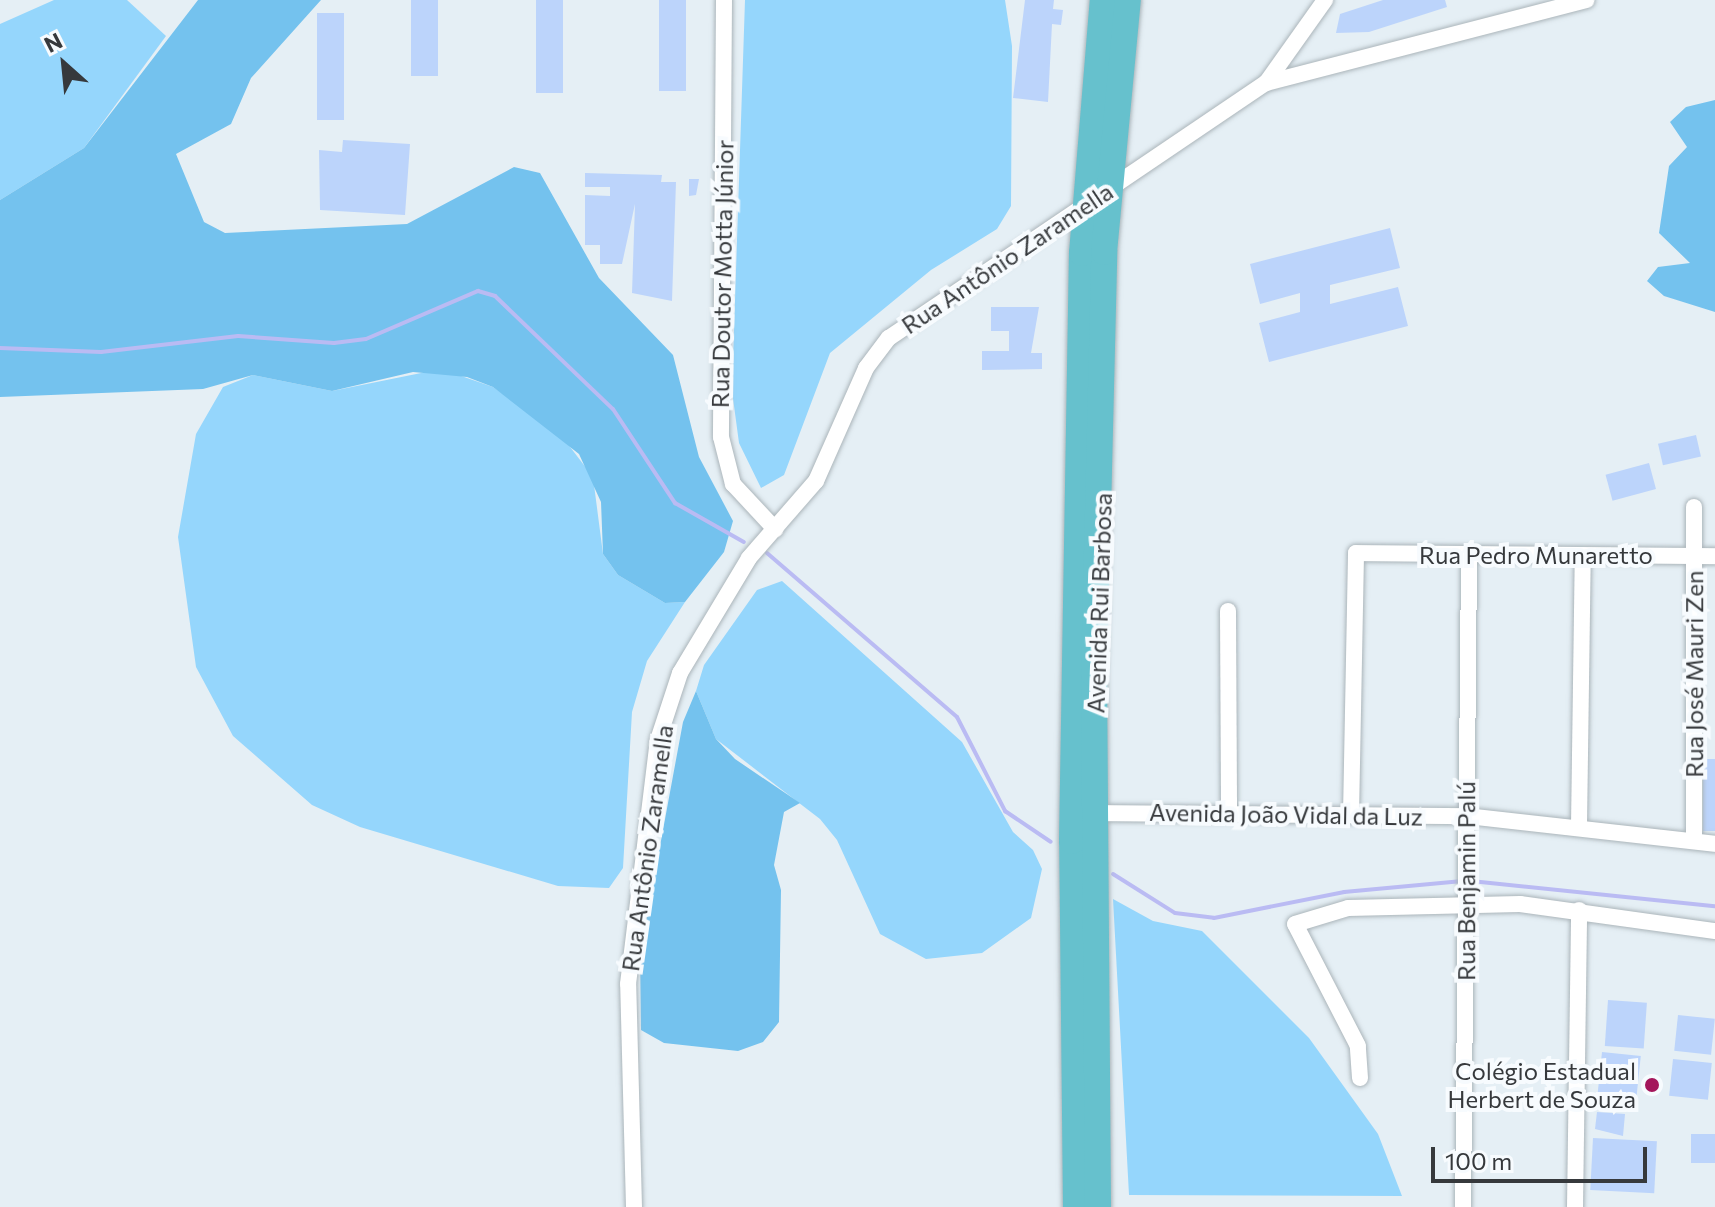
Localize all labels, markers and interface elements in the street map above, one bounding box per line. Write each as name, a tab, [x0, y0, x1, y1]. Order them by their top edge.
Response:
north arrow	[24, 24, 104, 104]
text: N	[39, 26, 66, 58]
street label: Rua Doutor Motta Júnior	[705, 140, 739, 408]
street label: Rua Antônio Zaramella	[896, 177, 1118, 339]
street label: Avenida Rui Barbosa	[1081, 492, 1117, 714]
street label: Rua Pedro Munaretto	[1419, 541, 1653, 569]
street label: Rua José Mauri Zen	[1680, 570, 1708, 778]
street label: Rua Antônio Zaramella	[615, 723, 679, 973]
street label: Rua Benjamin Palú	[1452, 781, 1480, 981]
street label: Avenida João Vidal da Luz	[1149, 797, 1423, 831]
place label: Colégio Estadual Herbert de Souza	[1447, 1057, 1636, 1113]
marker: Colégio Estadual Herbert de Souza	[1643, 1076, 1661, 1094]
scale bar	[1435, 1131, 1651, 1181]
text: 100 m	[1445, 1146, 1512, 1175]

